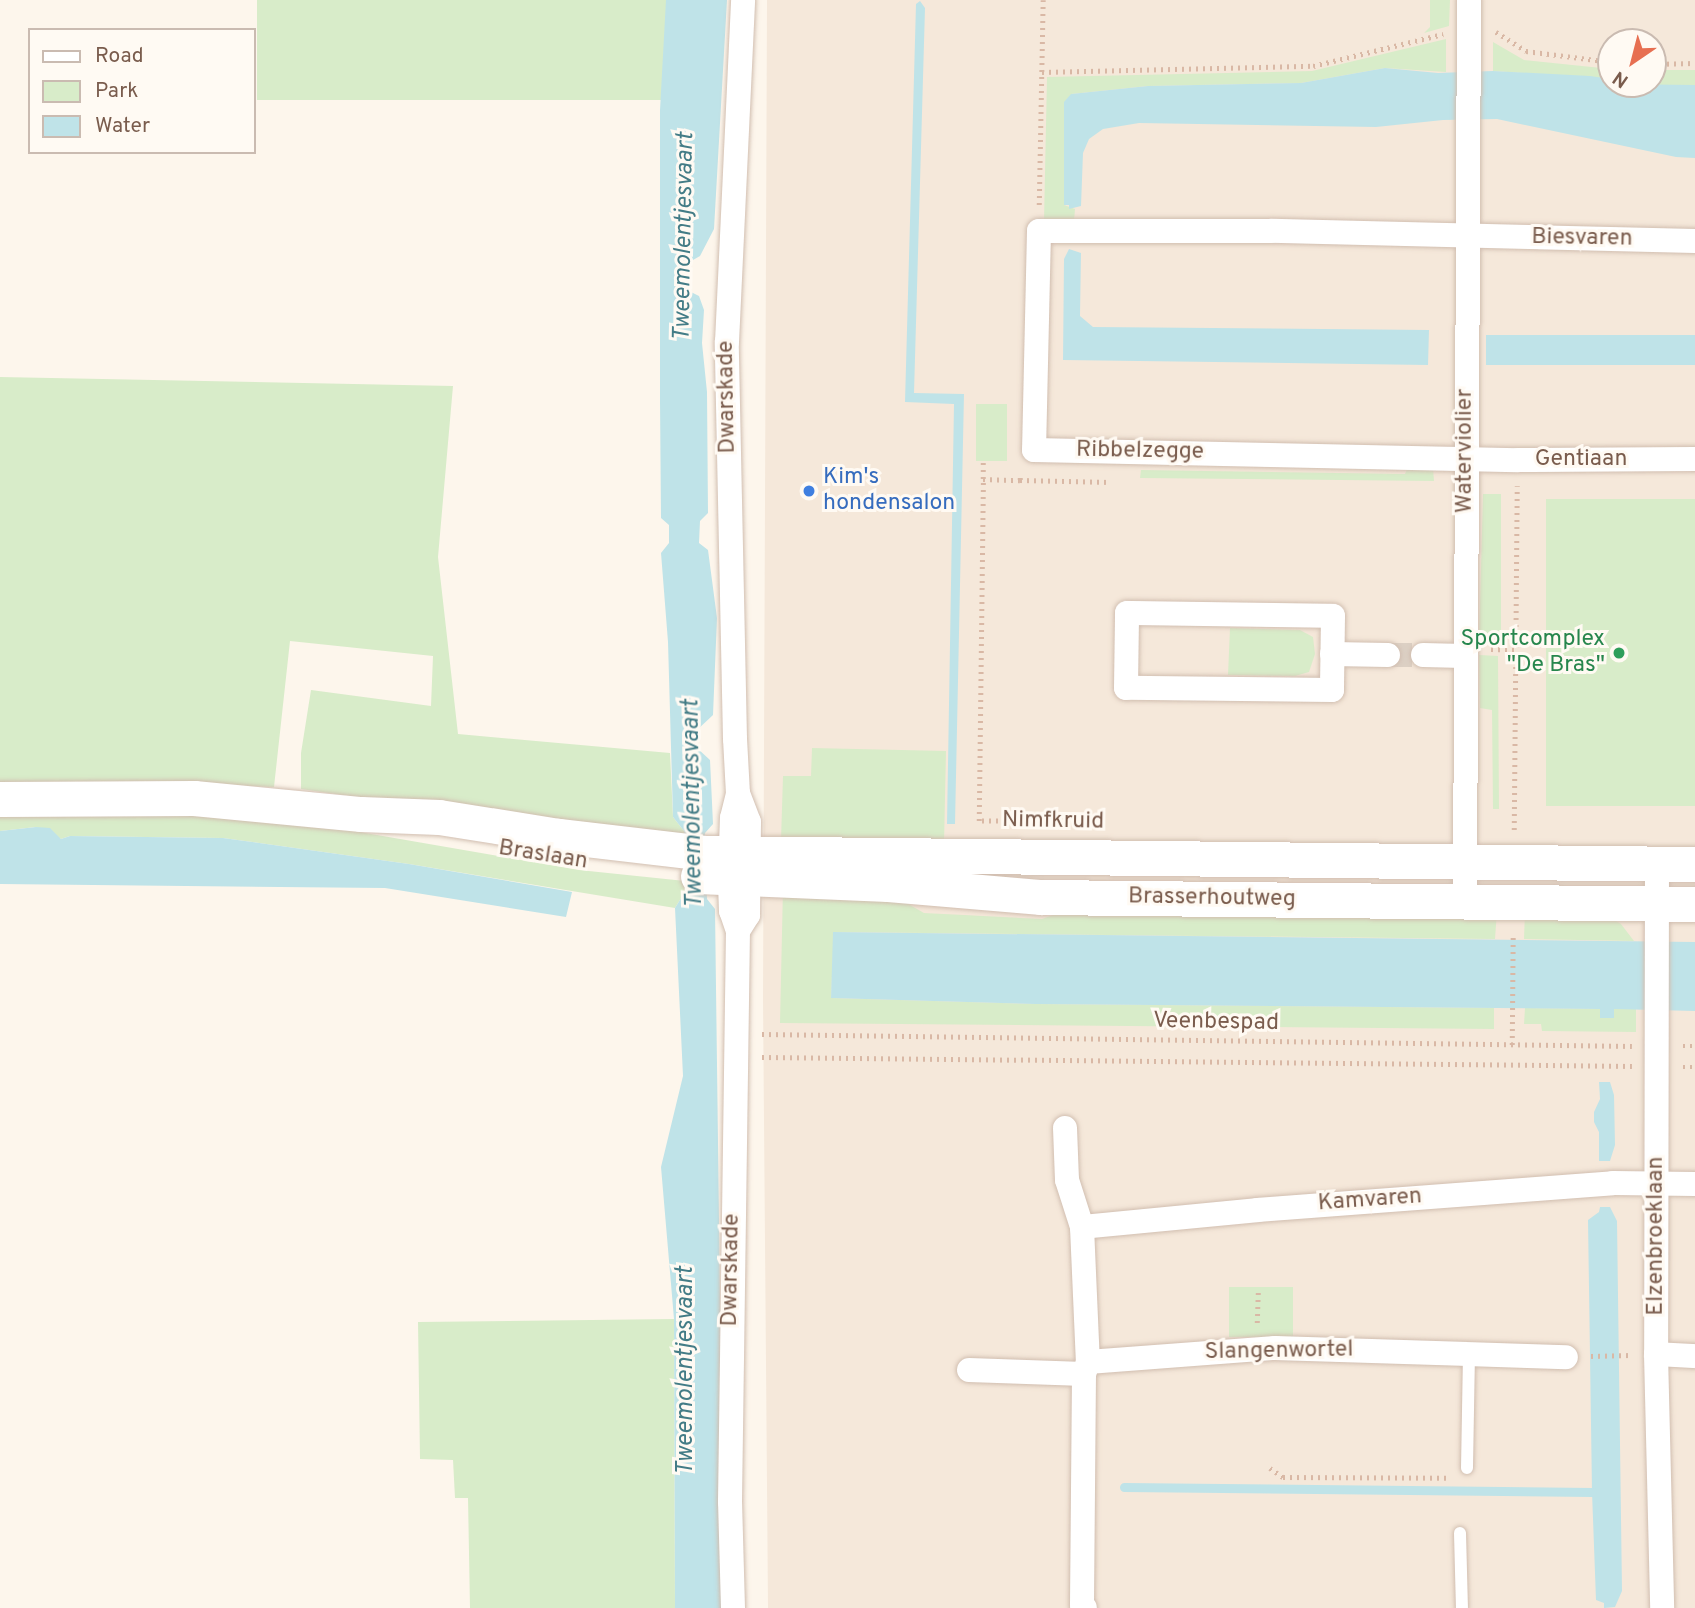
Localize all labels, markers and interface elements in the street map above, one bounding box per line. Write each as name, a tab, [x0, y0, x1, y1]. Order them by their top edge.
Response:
legend	[28, 28, 256, 154]
north arrow	[1597, 28, 1667, 98]
text: Road	[95, 43, 144, 70]
text: N	[1609, 65, 1634, 92]
text: Park	[95, 78, 138, 105]
text: Water	[95, 113, 150, 140]
water label: Tweemolentjesvaart	[669, 132, 701, 342]
street label: Biesvaren	[1531, 224, 1633, 254]
street label: Dwarskade	[713, 340, 743, 454]
street label: Waterviolier	[1452, 389, 1480, 513]
street label: Ribbelzegge	[1076, 437, 1204, 467]
street label: Gentiaan	[1535, 446, 1627, 474]
place label: Kim's hondensalon	[823, 464, 955, 518]
marker: Kim's hondensalon	[801, 483, 817, 499]
place label: Sportcomplex "De Bras"	[1461, 626, 1605, 680]
marker: Sportcomplex "De Bras"	[1611, 645, 1627, 661]
water label: Tweemolentjesvaart	[678, 699, 710, 909]
street label: Nimfkruid	[1002, 807, 1104, 837]
street label: Braslaan	[496, 835, 590, 877]
street label: Brasserhoutweg	[1128, 884, 1296, 914]
street label: Veenbespad	[1153, 1008, 1279, 1038]
street label: Elzenbroeklaan	[1643, 1156, 1671, 1316]
street label: Kamvaren	[1317, 1184, 1423, 1218]
street label: Dwarskade	[717, 1213, 747, 1327]
water label: Tweemolentjesvaart	[673, 1267, 701, 1475]
street label: Slangenwortel	[1204, 1337, 1354, 1367]

